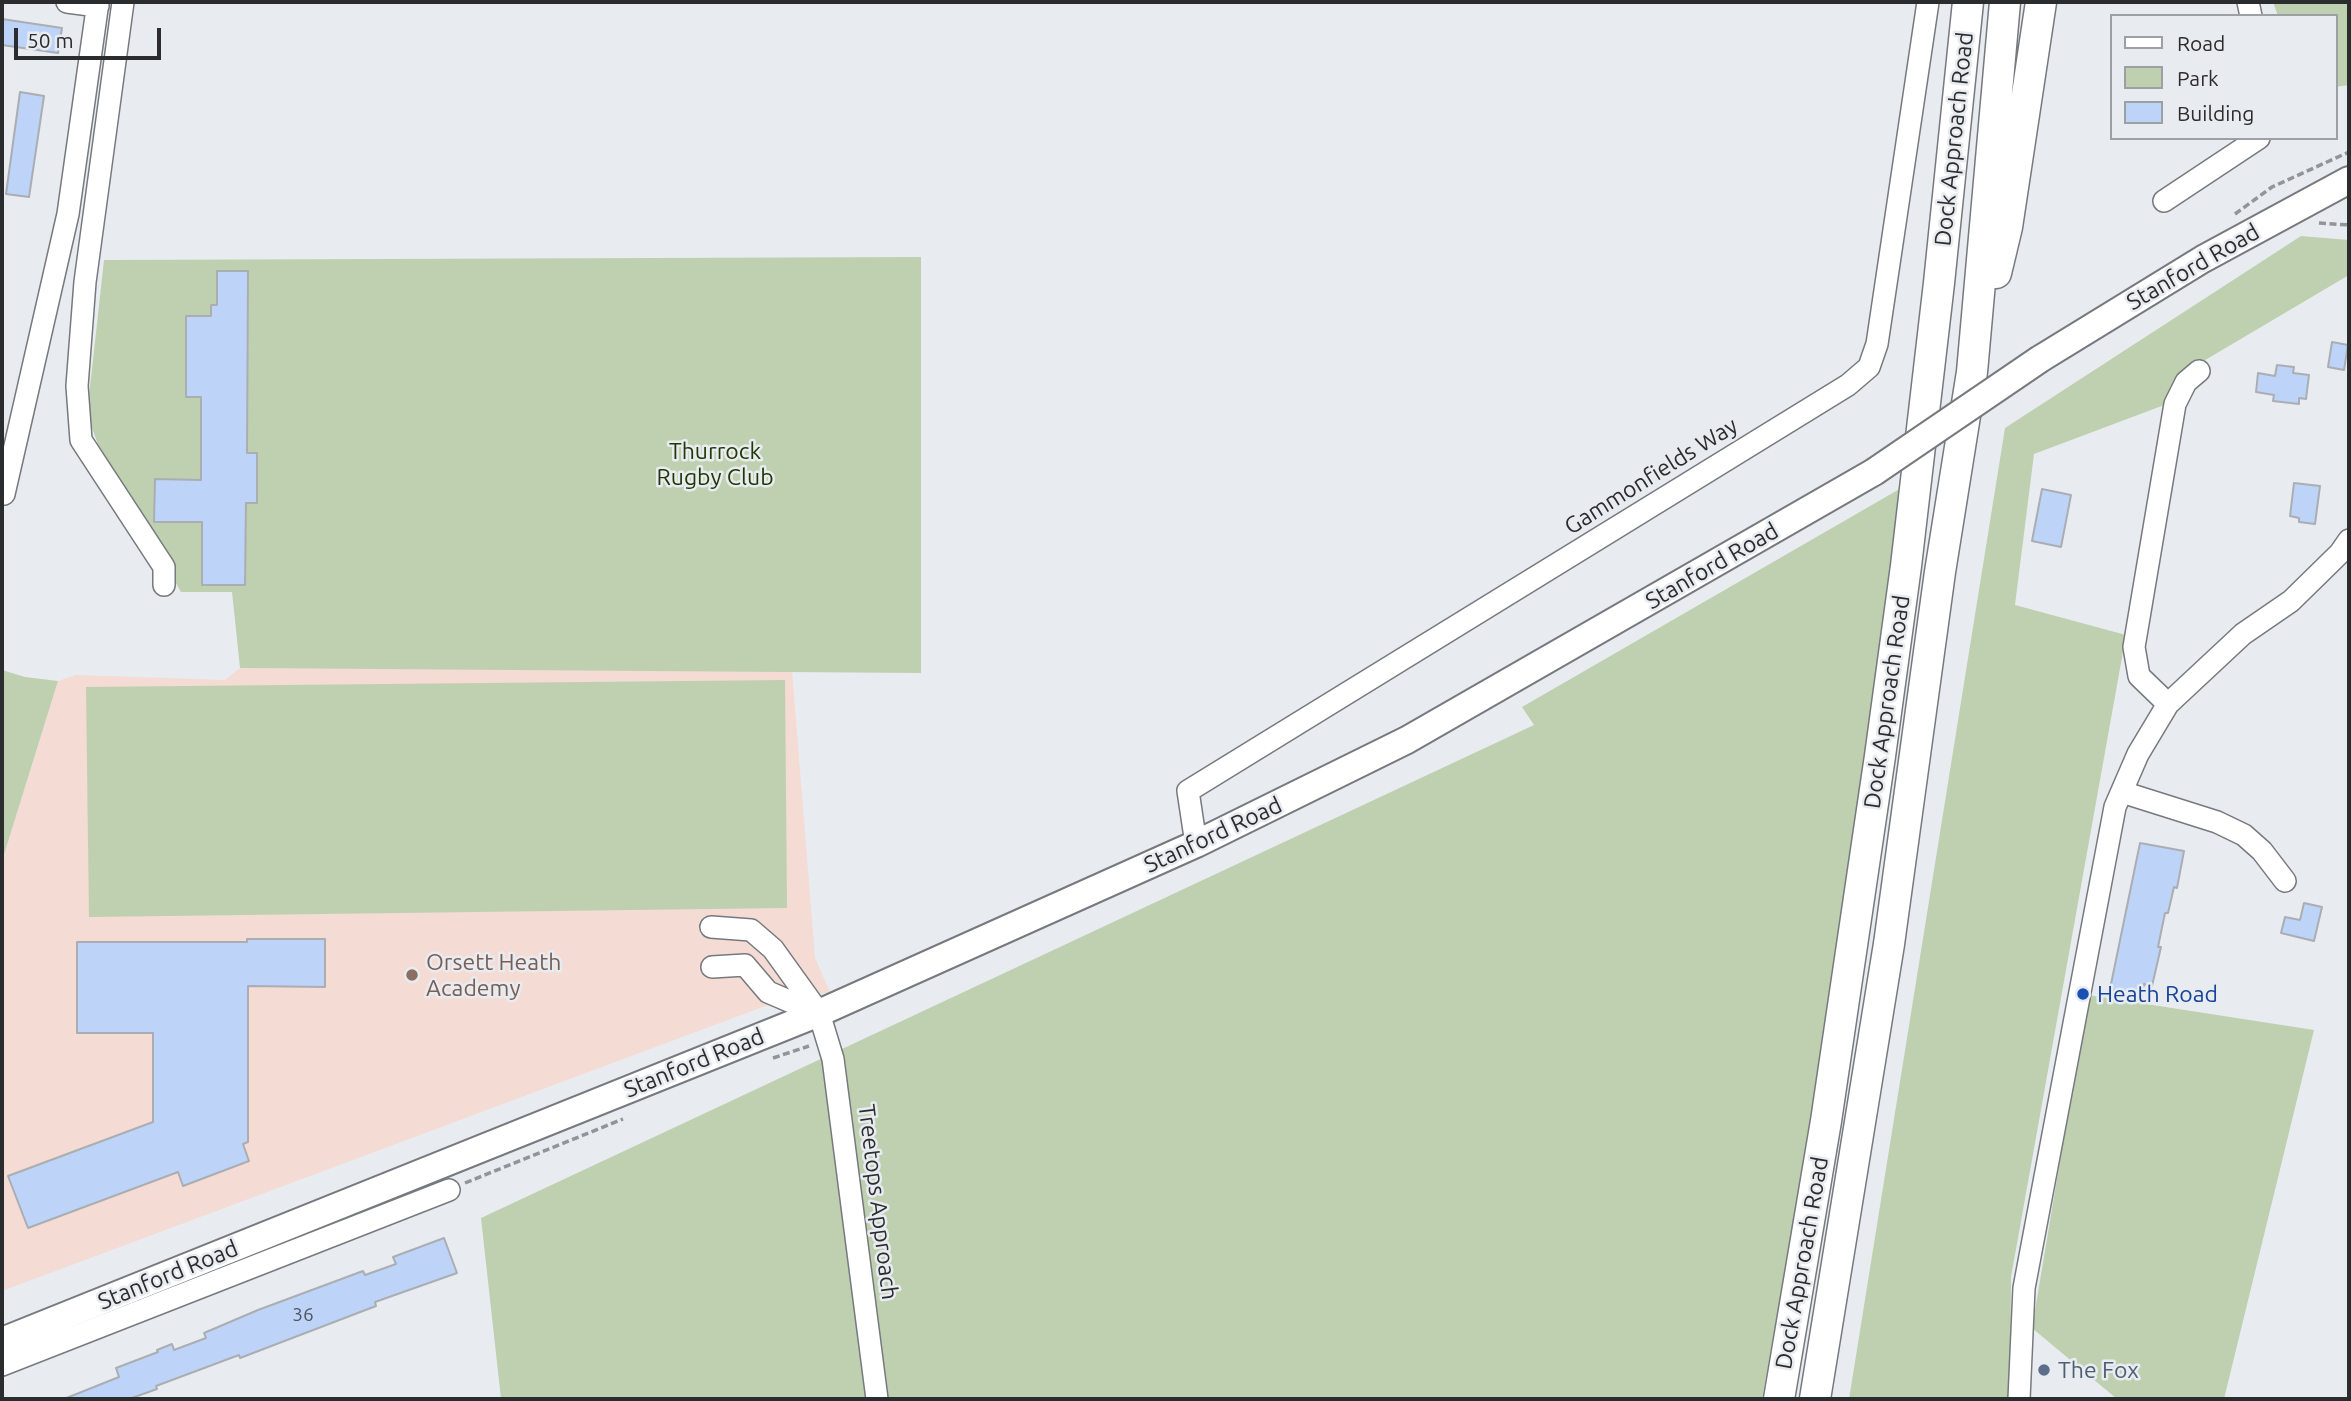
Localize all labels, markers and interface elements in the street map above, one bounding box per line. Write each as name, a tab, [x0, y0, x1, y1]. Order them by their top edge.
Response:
scale bar	[18, 14, 164, 58]
legend	[2110, 14, 2337, 140]
text: 50 m	[27, 28, 74, 52]
street label: Dock Approach Road	[1929, 31, 1979, 247]
text: Road	[2177, 31, 2225, 55]
text: Park	[2177, 66, 2219, 90]
text: Building	[2177, 101, 2254, 125]
street label: Stanford Road	[2122, 218, 2264, 316]
street label: Gammonfields Way	[1559, 412, 1743, 540]
park label: Thurrock Rugby Club	[656, 437, 774, 491]
street label: Stanford Road	[1641, 517, 1783, 615]
street label: Dock Approach Road	[1858, 594, 1916, 810]
street label: Stanford Road	[1140, 791, 1286, 879]
place label: Orsett Heath Academy	[426, 948, 561, 1002]
marker: Orsett Heath Academy	[404, 967, 420, 983]
place label: Heath Road	[2097, 980, 2218, 1008]
marker: Heath Road	[2075, 986, 2091, 1002]
street label: Stanford Road	[620, 1022, 768, 1104]
street label: Treetops Approach	[852, 1103, 904, 1301]
street label: Dock Approach Road	[1770, 1155, 1834, 1371]
street label: Stanford Road	[94, 1234, 242, 1316]
house number: 36	[292, 1304, 314, 1326]
place label: The Fox	[2058, 1356, 2139, 1384]
marker: The Fox	[2036, 1362, 2052, 1378]

